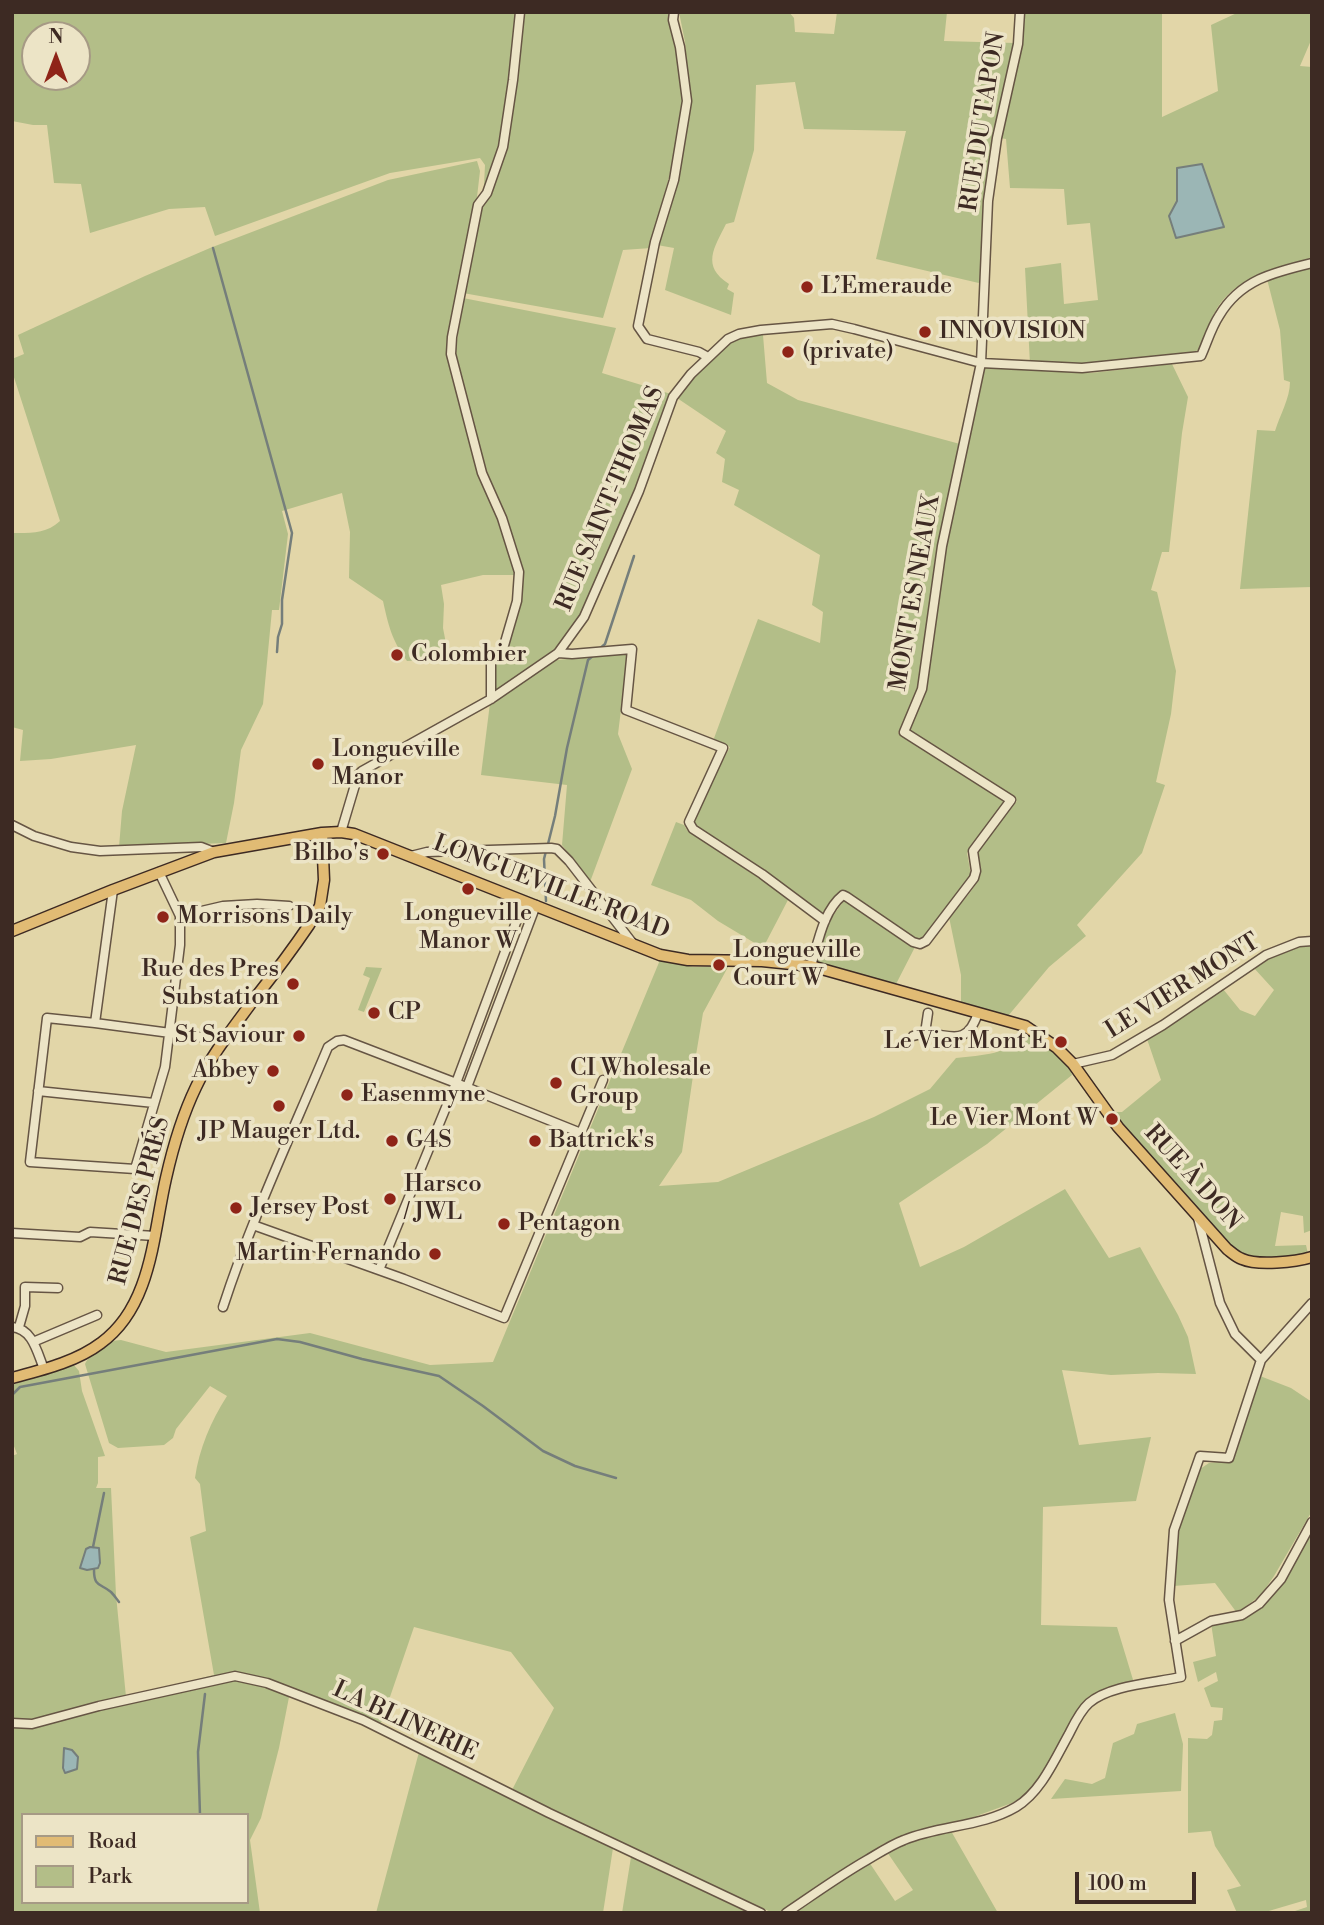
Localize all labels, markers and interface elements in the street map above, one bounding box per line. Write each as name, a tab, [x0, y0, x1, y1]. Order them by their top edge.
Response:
north arrow	[21, 21, 91, 91]
text: N	[48, 25, 64, 49]
street label: RUE DU TAPON	[956, 30, 1012, 214]
place label: L’Emeraude	[821, 273, 952, 301]
marker: L’Emeraude	[799, 279, 815, 295]
place label: INNOVISION	[939, 318, 1086, 346]
marker: INNOVISION	[917, 324, 933, 340]
place label: (private)	[802, 338, 894, 366]
marker: (private)	[780, 344, 796, 360]
street label: RUE SAINT-THOMAS	[551, 382, 671, 616]
street label: MONT ES NEAUX	[885, 493, 947, 693]
place label: Colombier	[411, 641, 527, 669]
marker: Colombier	[389, 647, 405, 663]
place label: Longueville Manor	[332, 736, 460, 792]
marker: Longueville Manor	[310, 756, 326, 772]
street label: LONGUEVILLE ROAD	[429, 830, 673, 946]
place label: Bilbo's	[294, 840, 369, 868]
marker: Bilbo's	[375, 846, 391, 862]
marker: Longueville Manor W	[460, 881, 476, 897]
place label: Longueville Manor W	[404, 900, 532, 956]
place label: Morrisons Daily	[177, 903, 353, 931]
marker: Morrisons Daily	[155, 909, 171, 925]
street label: LE VIER MONT	[1101, 928, 1265, 1046]
place label: Longueville Court W	[733, 937, 861, 993]
place label: Rue des Pres Substation	[141, 956, 279, 1012]
marker: Longueville Court W	[711, 957, 727, 973]
marker: Rue des Pres Substation	[285, 976, 301, 992]
place label: CP	[388, 999, 421, 1027]
marker: CP	[366, 1005, 382, 1021]
place label: St Saviour	[175, 1022, 285, 1050]
marker: St Saviour	[291, 1028, 307, 1044]
place label: Le Vier Mont E	[884, 1028, 1047, 1056]
marker: Le Vier Mont E	[1053, 1034, 1069, 1050]
place label: CI Wholesale Group	[570, 1055, 711, 1111]
place label: Abbey	[192, 1057, 259, 1085]
marker: Abbey	[265, 1063, 281, 1079]
marker: CI Wholesale Group	[548, 1075, 564, 1091]
place label: Easenmyne	[361, 1081, 486, 1109]
marker: Easenmyne	[339, 1087, 355, 1103]
marker: JP Mauger Ltd.	[271, 1098, 287, 1114]
place label: Le Vier Mont W	[930, 1105, 1098, 1133]
marker: Le Vier Mont W	[1104, 1111, 1120, 1127]
street label: RUE DES PRÉS	[105, 1114, 177, 1288]
place label: JP Mauger Ltd.	[198, 1118, 360, 1146]
street label: RUE À DON	[1137, 1119, 1247, 1237]
place label: G4S	[406, 1127, 452, 1155]
place label: Battrick's	[549, 1127, 654, 1155]
marker: G4S	[384, 1133, 400, 1149]
marker: Battrick's	[527, 1133, 543, 1149]
place label: Harsco / JWL	[404, 1171, 482, 1227]
marker: Harsco / JWL	[382, 1191, 398, 1207]
place label: Jersey Post	[250, 1194, 369, 1222]
marker: Jersey Post	[228, 1200, 244, 1216]
place label: Pentagon	[518, 1210, 621, 1238]
marker: Pentagon	[496, 1216, 512, 1232]
place label: Martin Fernando	[236, 1240, 421, 1268]
marker: Martin Fernando	[427, 1246, 443, 1262]
street label: LA BLINERIE	[328, 1676, 482, 1768]
legend	[21, 1813, 248, 1904]
text: Road	[88, 1829, 137, 1855]
scale bar	[1079, 1858, 1200, 1902]
text: Park	[88, 1864, 132, 1890]
text: 100 m	[1088, 1871, 1147, 1897]

